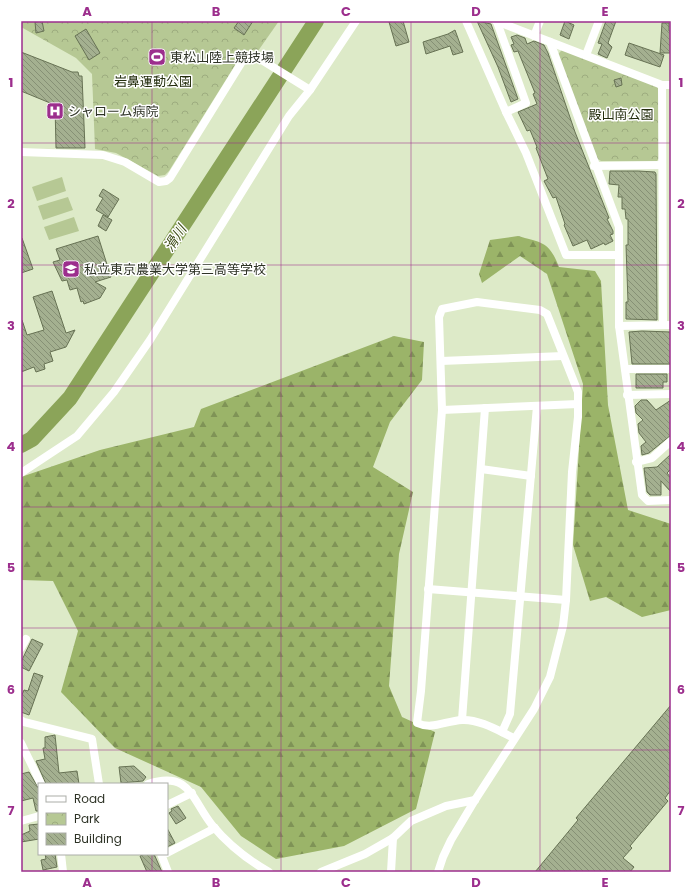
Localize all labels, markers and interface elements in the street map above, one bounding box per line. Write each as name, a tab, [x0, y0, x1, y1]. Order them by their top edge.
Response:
text: A	[82, 2, 92, 21]
text: B	[212, 2, 221, 21]
text: C	[341, 2, 351, 21]
text: D	[471, 2, 481, 21]
text: E	[601, 2, 609, 21]
sports icon: 東松山陸上競技場	[147, 47, 167, 67]
place label: 東松山陸上競技場	[170, 48, 274, 67]
park label: 岩鼻運動公園	[114, 72, 192, 91]
text: 1	[9, 73, 13, 92]
text: 1	[679, 73, 683, 92]
hospital icon: シャローム病院	[45, 101, 65, 121]
place label: シャローム病院	[68, 102, 159, 121]
park label: 殿山南公園	[588, 105, 654, 124]
text: 2	[7, 194, 15, 213]
text: 2	[677, 194, 685, 213]
water label: 滑川	[159, 219, 192, 255]
school or university icon: 私立東京農業大学第三高等学校	[61, 259, 81, 279]
place label: 私立東京農業大学第三高等学校	[84, 260, 266, 279]
text: 3	[7, 316, 15, 335]
text: 3	[677, 316, 685, 335]
text: 4	[7, 437, 16, 456]
text: 4	[677, 437, 686, 456]
text: 5	[7, 558, 15, 577]
text: 5	[677, 558, 685, 577]
text: 6	[7, 680, 15, 699]
text: 6	[677, 680, 685, 699]
legend	[38, 783, 168, 855]
text: Road	[74, 790, 105, 807]
text: 7	[8, 801, 15, 820]
text: 7	[678, 801, 685, 820]
text: Park	[74, 810, 101, 827]
text: Building	[74, 830, 122, 847]
text: A	[82, 873, 92, 892]
text: B	[212, 873, 221, 892]
text: C	[341, 873, 351, 892]
text: D	[471, 873, 481, 892]
text: E	[601, 873, 609, 892]

